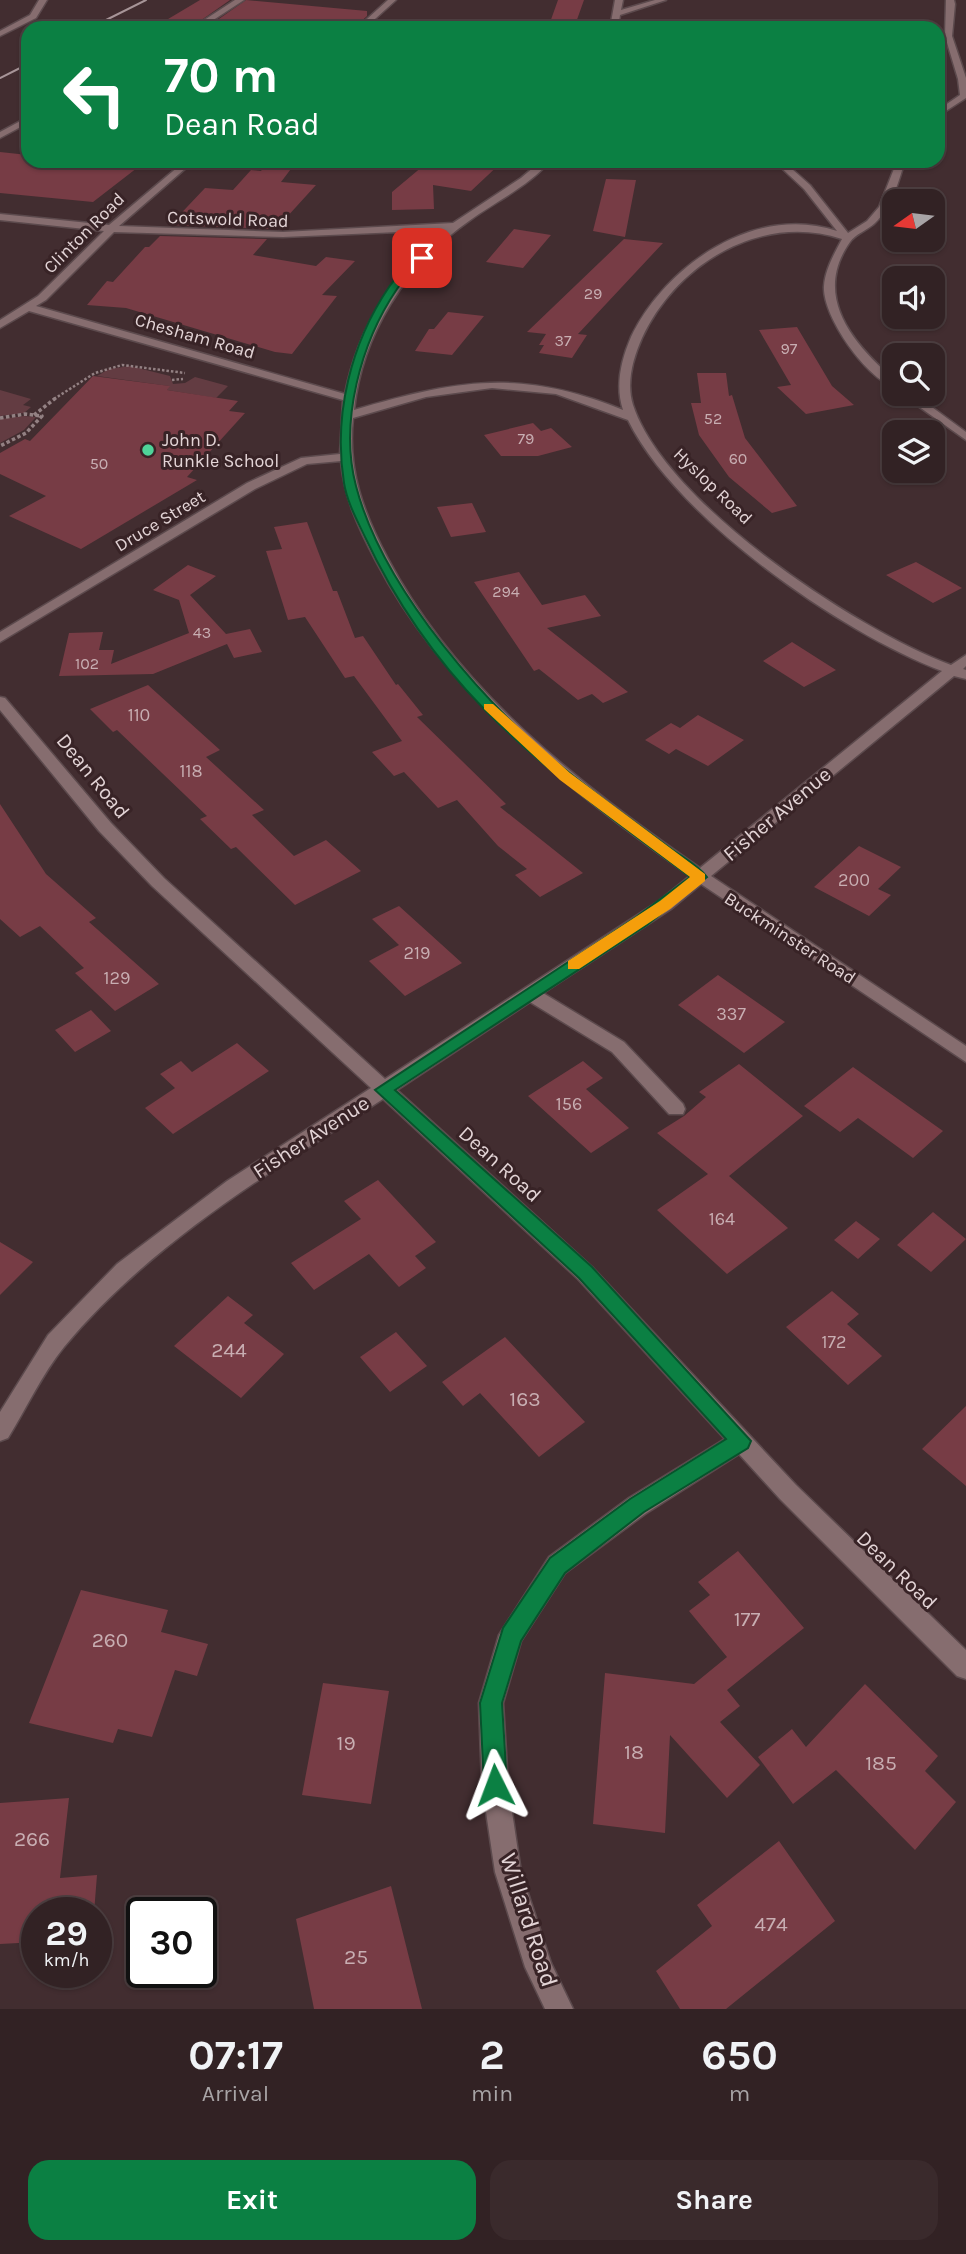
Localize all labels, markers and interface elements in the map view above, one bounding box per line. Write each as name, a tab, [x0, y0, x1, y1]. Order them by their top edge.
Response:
text: 70 m	[164, 47, 278, 104]
icon: left	[49, 49, 140, 140]
text: Dean Road	[164, 106, 320, 143]
street label: Clinton Road	[39, 188, 129, 278]
north arrow	[882, 189, 945, 252]
map controls	[882, 189, 945, 483]
street label: Cotswold Road	[167, 206, 289, 232]
pin	[392, 228, 452, 288]
icon: arrive	[403, 239, 441, 277]
button: sound	[882, 266, 945, 329]
house number: 29	[584, 284, 602, 303]
street label: Chesham Road	[132, 308, 258, 364]
house number: 37	[555, 331, 572, 350]
house number: 97	[781, 339, 798, 358]
button: search	[882, 343, 945, 406]
house number: 52	[704, 409, 722, 428]
button: layers	[882, 420, 945, 483]
place label: John D. Runkle School	[162, 429, 279, 472]
house number: 79	[518, 429, 534, 448]
marker: John D. Runkle School	[140, 442, 156, 458]
street label: Hyslop Road	[669, 443, 757, 529]
house number: 60	[729, 449, 747, 468]
house number: 50	[90, 454, 108, 473]
street label: Druce Street	[111, 485, 209, 557]
house number: 294	[492, 582, 520, 601]
house number: 43	[193, 623, 211, 642]
house number: 102	[75, 654, 99, 673]
house number: 110	[128, 704, 150, 726]
street label: Dean Road	[52, 729, 134, 823]
house number: 118	[180, 760, 202, 782]
street label: Fisher Avenue	[718, 762, 836, 866]
house number: 200	[838, 869, 870, 891]
street label: Buckminster Road	[720, 887, 860, 989]
house number: 219	[404, 942, 430, 964]
house number: 129	[104, 967, 130, 989]
house number: 337	[716, 1003, 746, 1025]
street label: Fisher Avenue	[249, 1091, 373, 1183]
house number: 156	[556, 1093, 582, 1115]
street label: Dean Road	[454, 1121, 546, 1207]
house number: 164	[709, 1208, 735, 1230]
house number: 172	[822, 1331, 846, 1353]
house number: 244	[211, 1338, 247, 1362]
house number: 163	[509, 1387, 541, 1411]
street label: Dean Road	[852, 1526, 942, 1614]
house number: 177	[734, 1607, 760, 1631]
house number: 260	[92, 1628, 128, 1652]
house number: 19	[336, 1731, 356, 1755]
house number: 18	[624, 1740, 644, 1764]
position arrow	[458, 1748, 532, 1822]
house number: 185	[865, 1751, 897, 1775]
house number: 266	[14, 1827, 50, 1851]
street label: Willard Road	[494, 1850, 564, 1990]
speed limit sign: 30	[126, 1897, 217, 1988]
house number: 474	[754, 1912, 788, 1936]
text: 29	[45, 1913, 88, 1954]
house number: 25	[344, 1945, 368, 1969]
text: km/h	[44, 1949, 89, 1971]
text: 07:17	[188, 2030, 283, 2080]
text: 2	[479, 2030, 505, 2080]
text: 650	[701, 2030, 778, 2080]
text: Arrival	[202, 2080, 269, 2107]
text: min	[471, 2080, 513, 2107]
text: m	[729, 2080, 750, 2107]
button: Exit	[28, 2160, 476, 2240]
button: Share	[490, 2160, 938, 2240]

